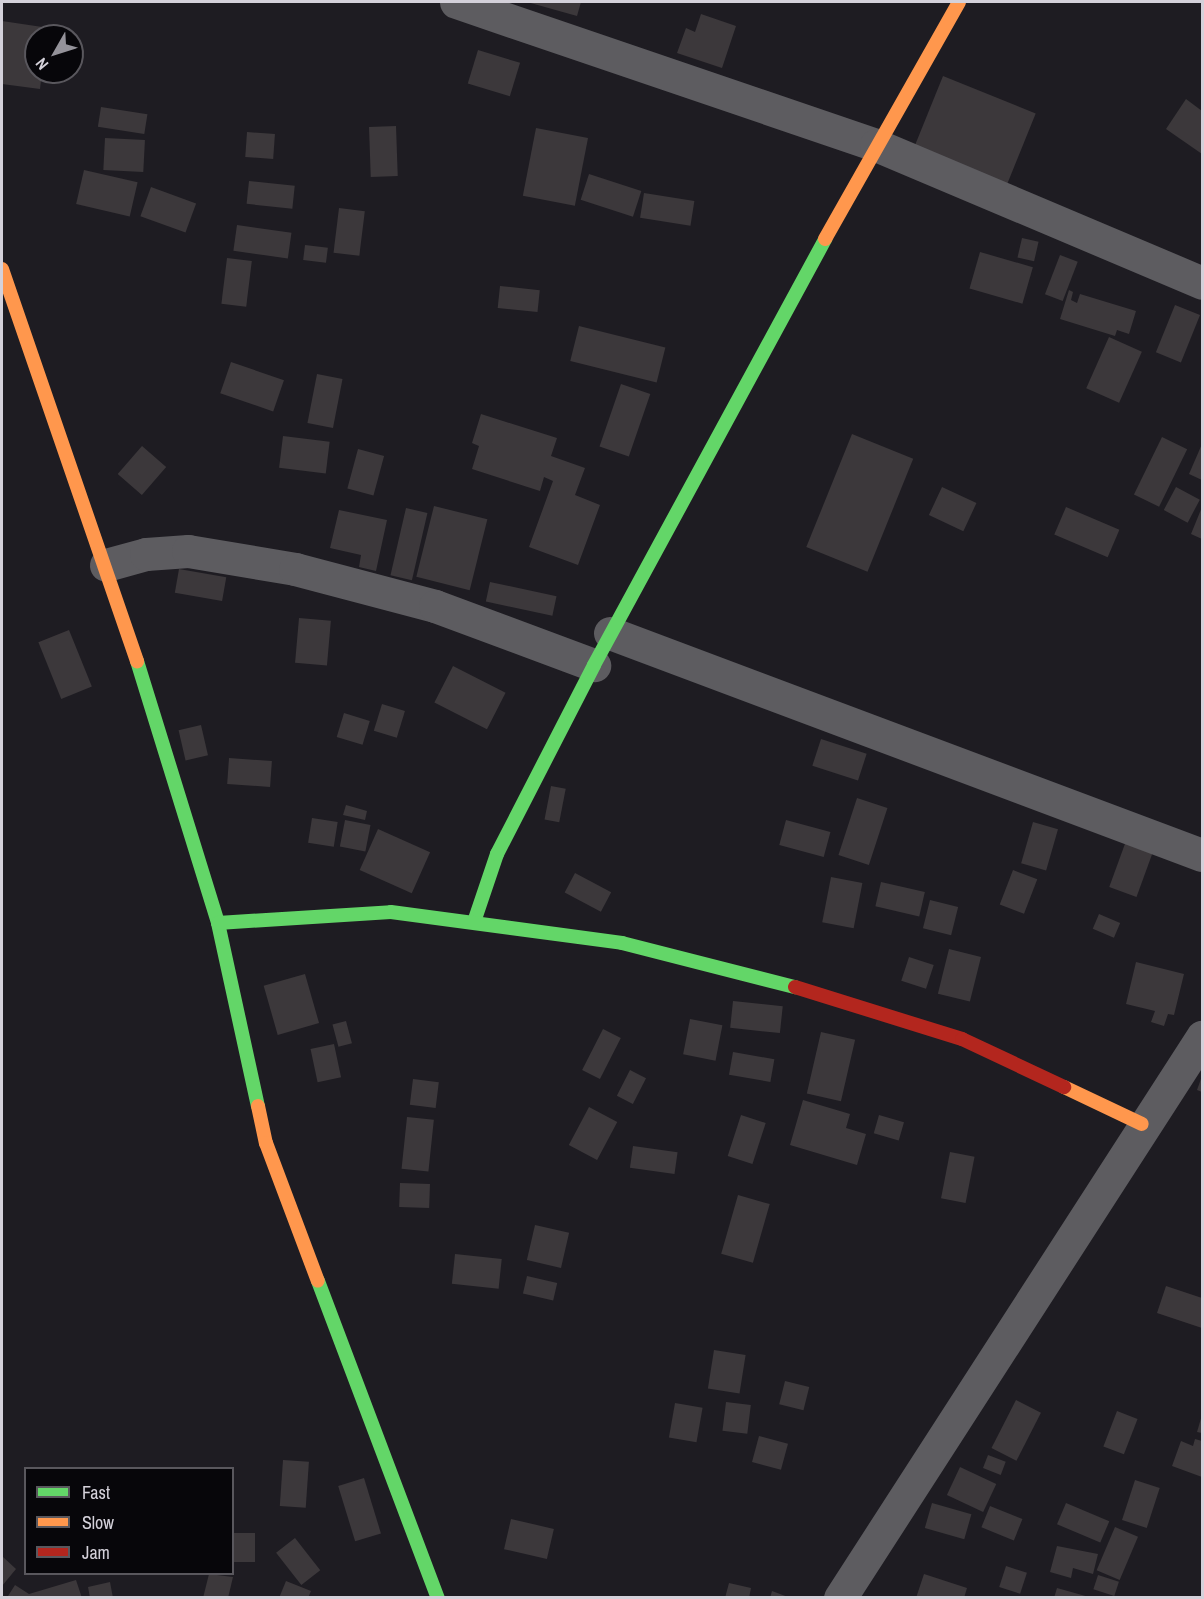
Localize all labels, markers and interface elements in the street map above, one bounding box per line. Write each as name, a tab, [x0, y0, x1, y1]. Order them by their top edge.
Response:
north arrow	[24, 24, 84, 84]
text: N	[30, 53, 53, 75]
legend	[24, 1467, 234, 1575]
text: Fast	[82, 1480, 110, 1505]
text: Slow	[82, 1510, 114, 1535]
text: Jam	[82, 1540, 110, 1565]

